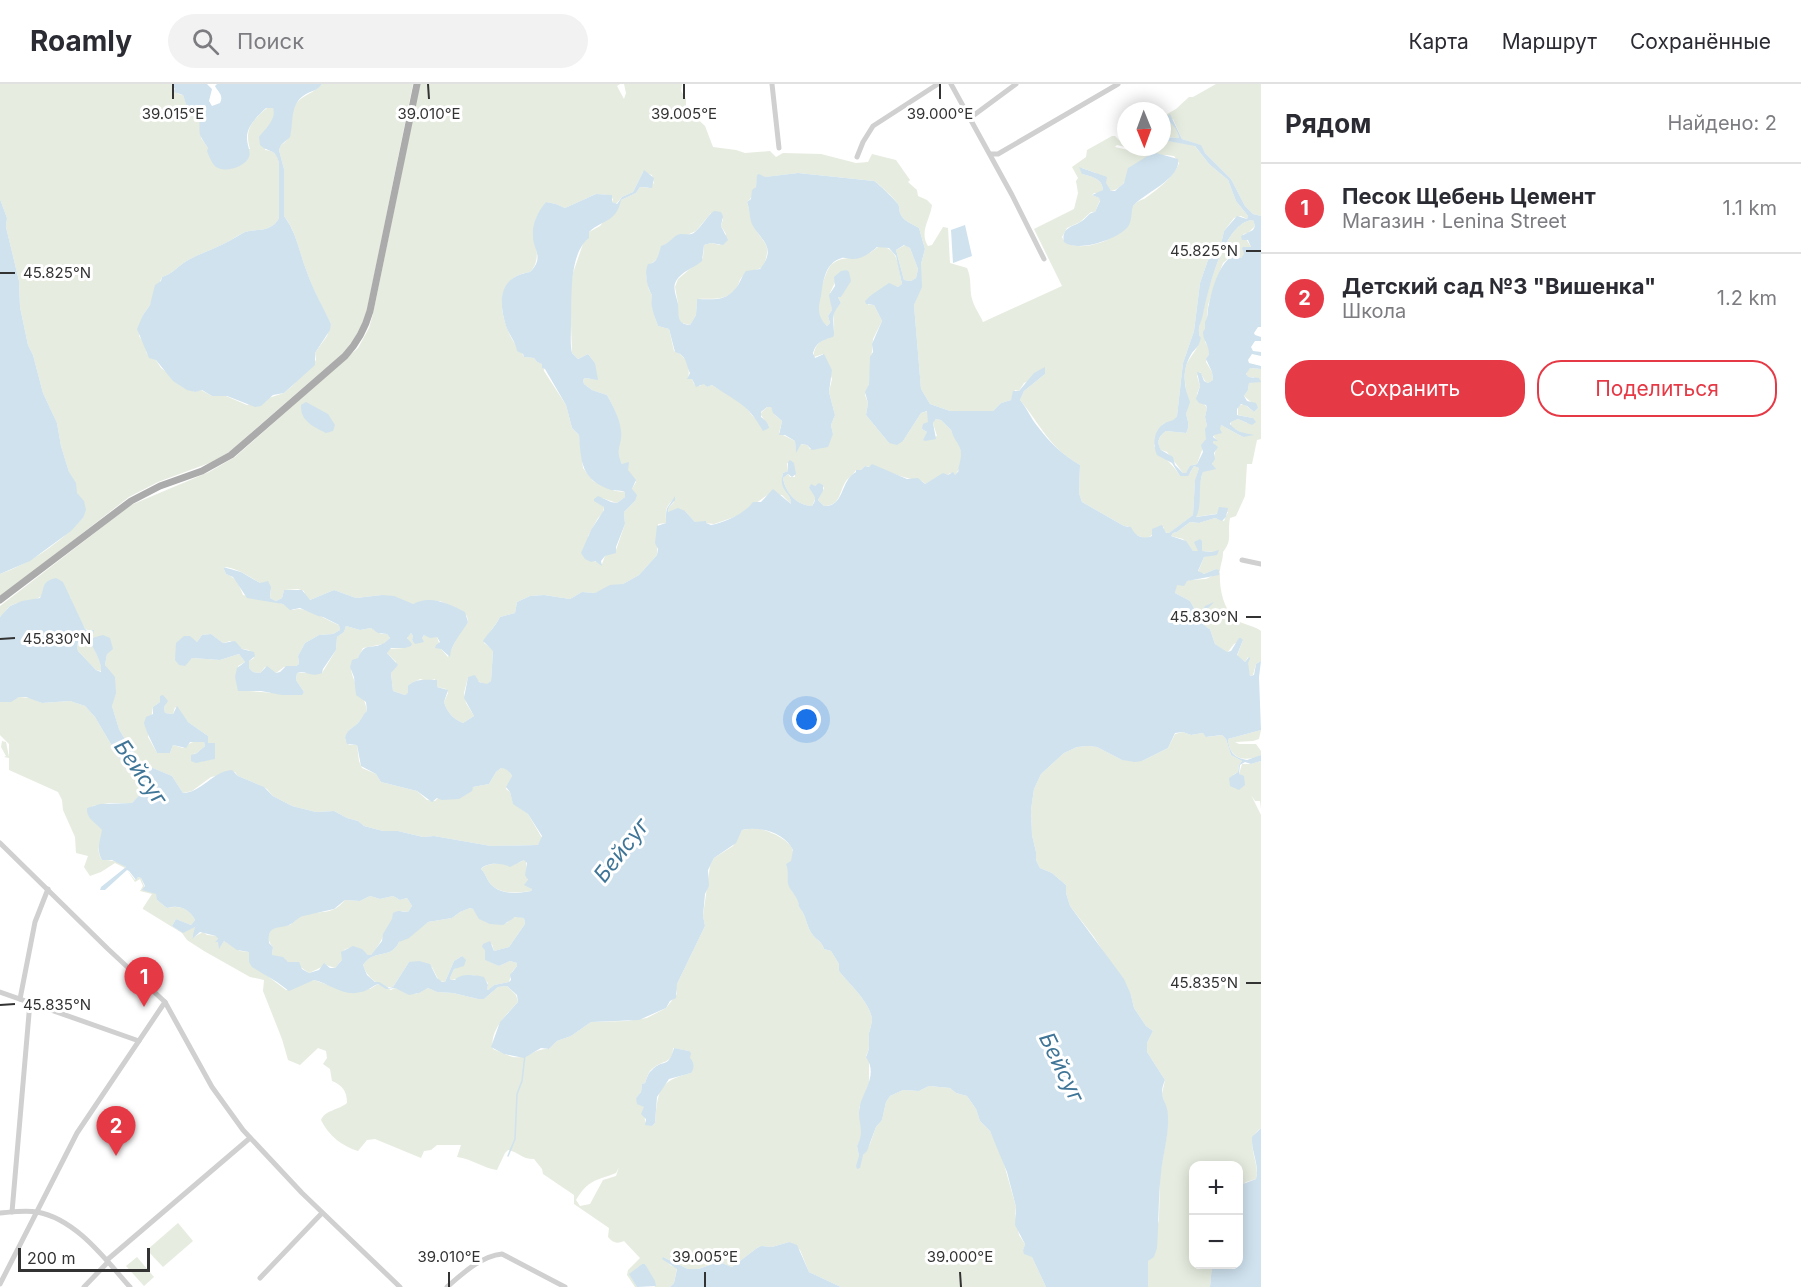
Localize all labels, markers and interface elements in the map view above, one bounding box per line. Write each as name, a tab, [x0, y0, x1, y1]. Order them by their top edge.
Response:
search box	[168, 14, 588, 68]
text: Roamly	[30, 24, 132, 58]
icon: search	[189, 25, 222, 58]
text: Поиск	[237, 28, 304, 54]
text: Карта	[1408, 29, 1469, 54]
text: Маршрут	[1502, 29, 1597, 54]
text: Сохранённые	[1630, 29, 1771, 54]
north arrow	[1117, 102, 1171, 156]
text: 39.015°E	[142, 104, 204, 123]
text: 39.010°E	[397, 104, 461, 123]
text: 39.005°E	[651, 104, 717, 123]
text: 39.000°E	[907, 104, 973, 123]
text: Рядом	[1285, 108, 1371, 139]
text: Найдено: 2	[1667, 111, 1777, 135]
text: Песок Щебень Цемент	[1342, 183, 1596, 209]
text: 1	[1300, 196, 1309, 220]
text: 1.1 km	[1723, 196, 1777, 220]
text: Магазин · Lenina Street	[1342, 209, 1567, 233]
text: 45.825°N	[1170, 241, 1238, 260]
text: 45.825°N	[23, 263, 91, 282]
text: Детский сад №3 "Вишенка"	[1342, 273, 1656, 299]
text: 2	[1298, 286, 1311, 310]
text: 1.2 km	[1717, 286, 1777, 310]
text: Школа	[1342, 299, 1406, 323]
button: Сохранить	[1285, 360, 1525, 417]
button: Поделиться	[1537, 360, 1777, 417]
text: 45.830°N	[1170, 607, 1238, 626]
text: 45.830°N	[23, 629, 91, 648]
your location	[792, 705, 821, 734]
water label: Бейсуг	[109, 734, 174, 811]
water label: Бейсуг	[588, 812, 655, 887]
pin: 1	[124, 958, 164, 1007]
text: 45.835°N	[1170, 973, 1238, 992]
text: 45.835°N	[23, 995, 91, 1014]
water label: Бейсуг	[1034, 1028, 1091, 1107]
pin: 2	[96, 1106, 136, 1156]
map controls	[1189, 1161, 1243, 1269]
button: +	[1189, 1161, 1243, 1215]
button: −	[1189, 1215, 1243, 1269]
scale bar	[18, 1245, 150, 1272]
text: 39.010°E	[417, 1247, 481, 1266]
text: 39.005°E	[672, 1247, 738, 1266]
text: 39.000°E	[927, 1247, 993, 1266]
text: 200 m	[27, 1248, 75, 1268]

